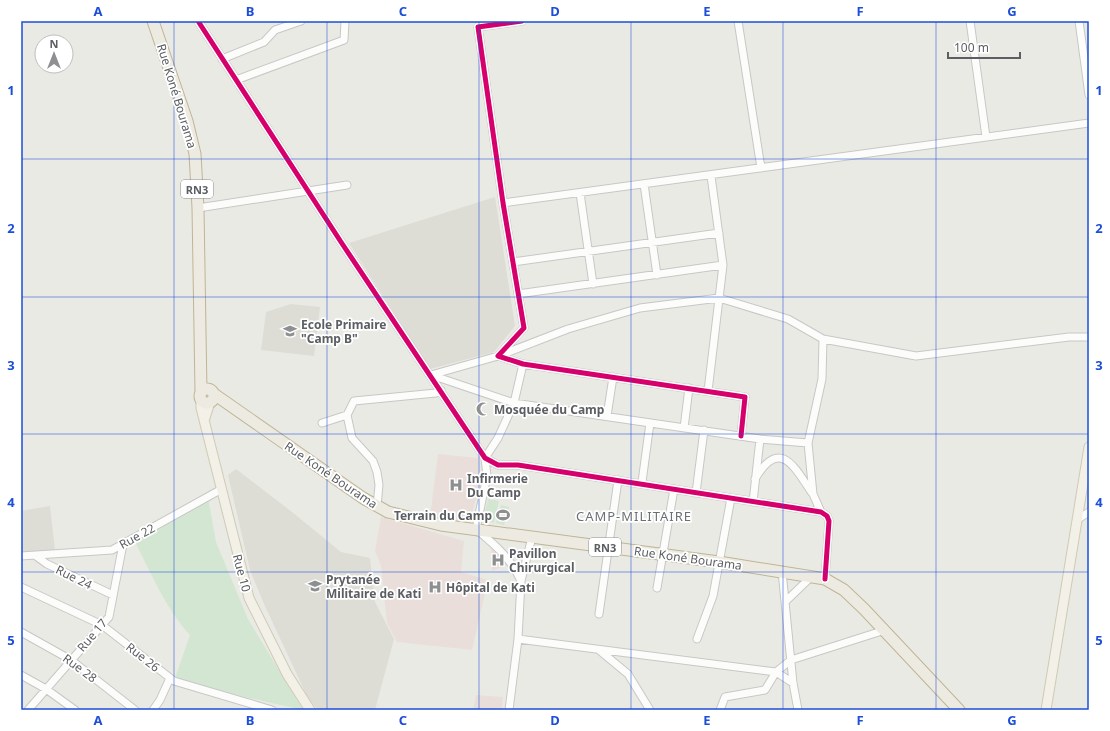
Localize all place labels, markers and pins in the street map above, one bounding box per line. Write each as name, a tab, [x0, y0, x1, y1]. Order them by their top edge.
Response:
place label: Ecole Primaire "Camp B"	[301, 316, 386, 347]
school or university icon: Ecole Primaire "Camp B"	[282, 323, 298, 339]
mosque icon: Mosquée du Camp	[475, 401, 491, 417]
place label: Mosquée du Camp	[494, 401, 605, 418]
place label: Infirmerie Du Camp	[467, 470, 528, 501]
hospital icon: Infirmerie Du Camp	[448, 477, 464, 493]
place label: Terrain du Camp	[394, 507, 492, 524]
sports icon: Terrain du Camp	[495, 507, 511, 523]
place label: Pavillon Chirurgical	[509, 545, 575, 576]
hospital icon: Pavillon Chirurgical	[490, 552, 506, 568]
place label: Prytanée Militaire de Kati	[326, 571, 421, 602]
school or university icon: Prytanée Militaire de Kati	[307, 578, 323, 594]
hospital icon: Hôpital de Kati	[427, 579, 443, 595]
place label: Hôpital de Kati	[446, 579, 535, 596]

